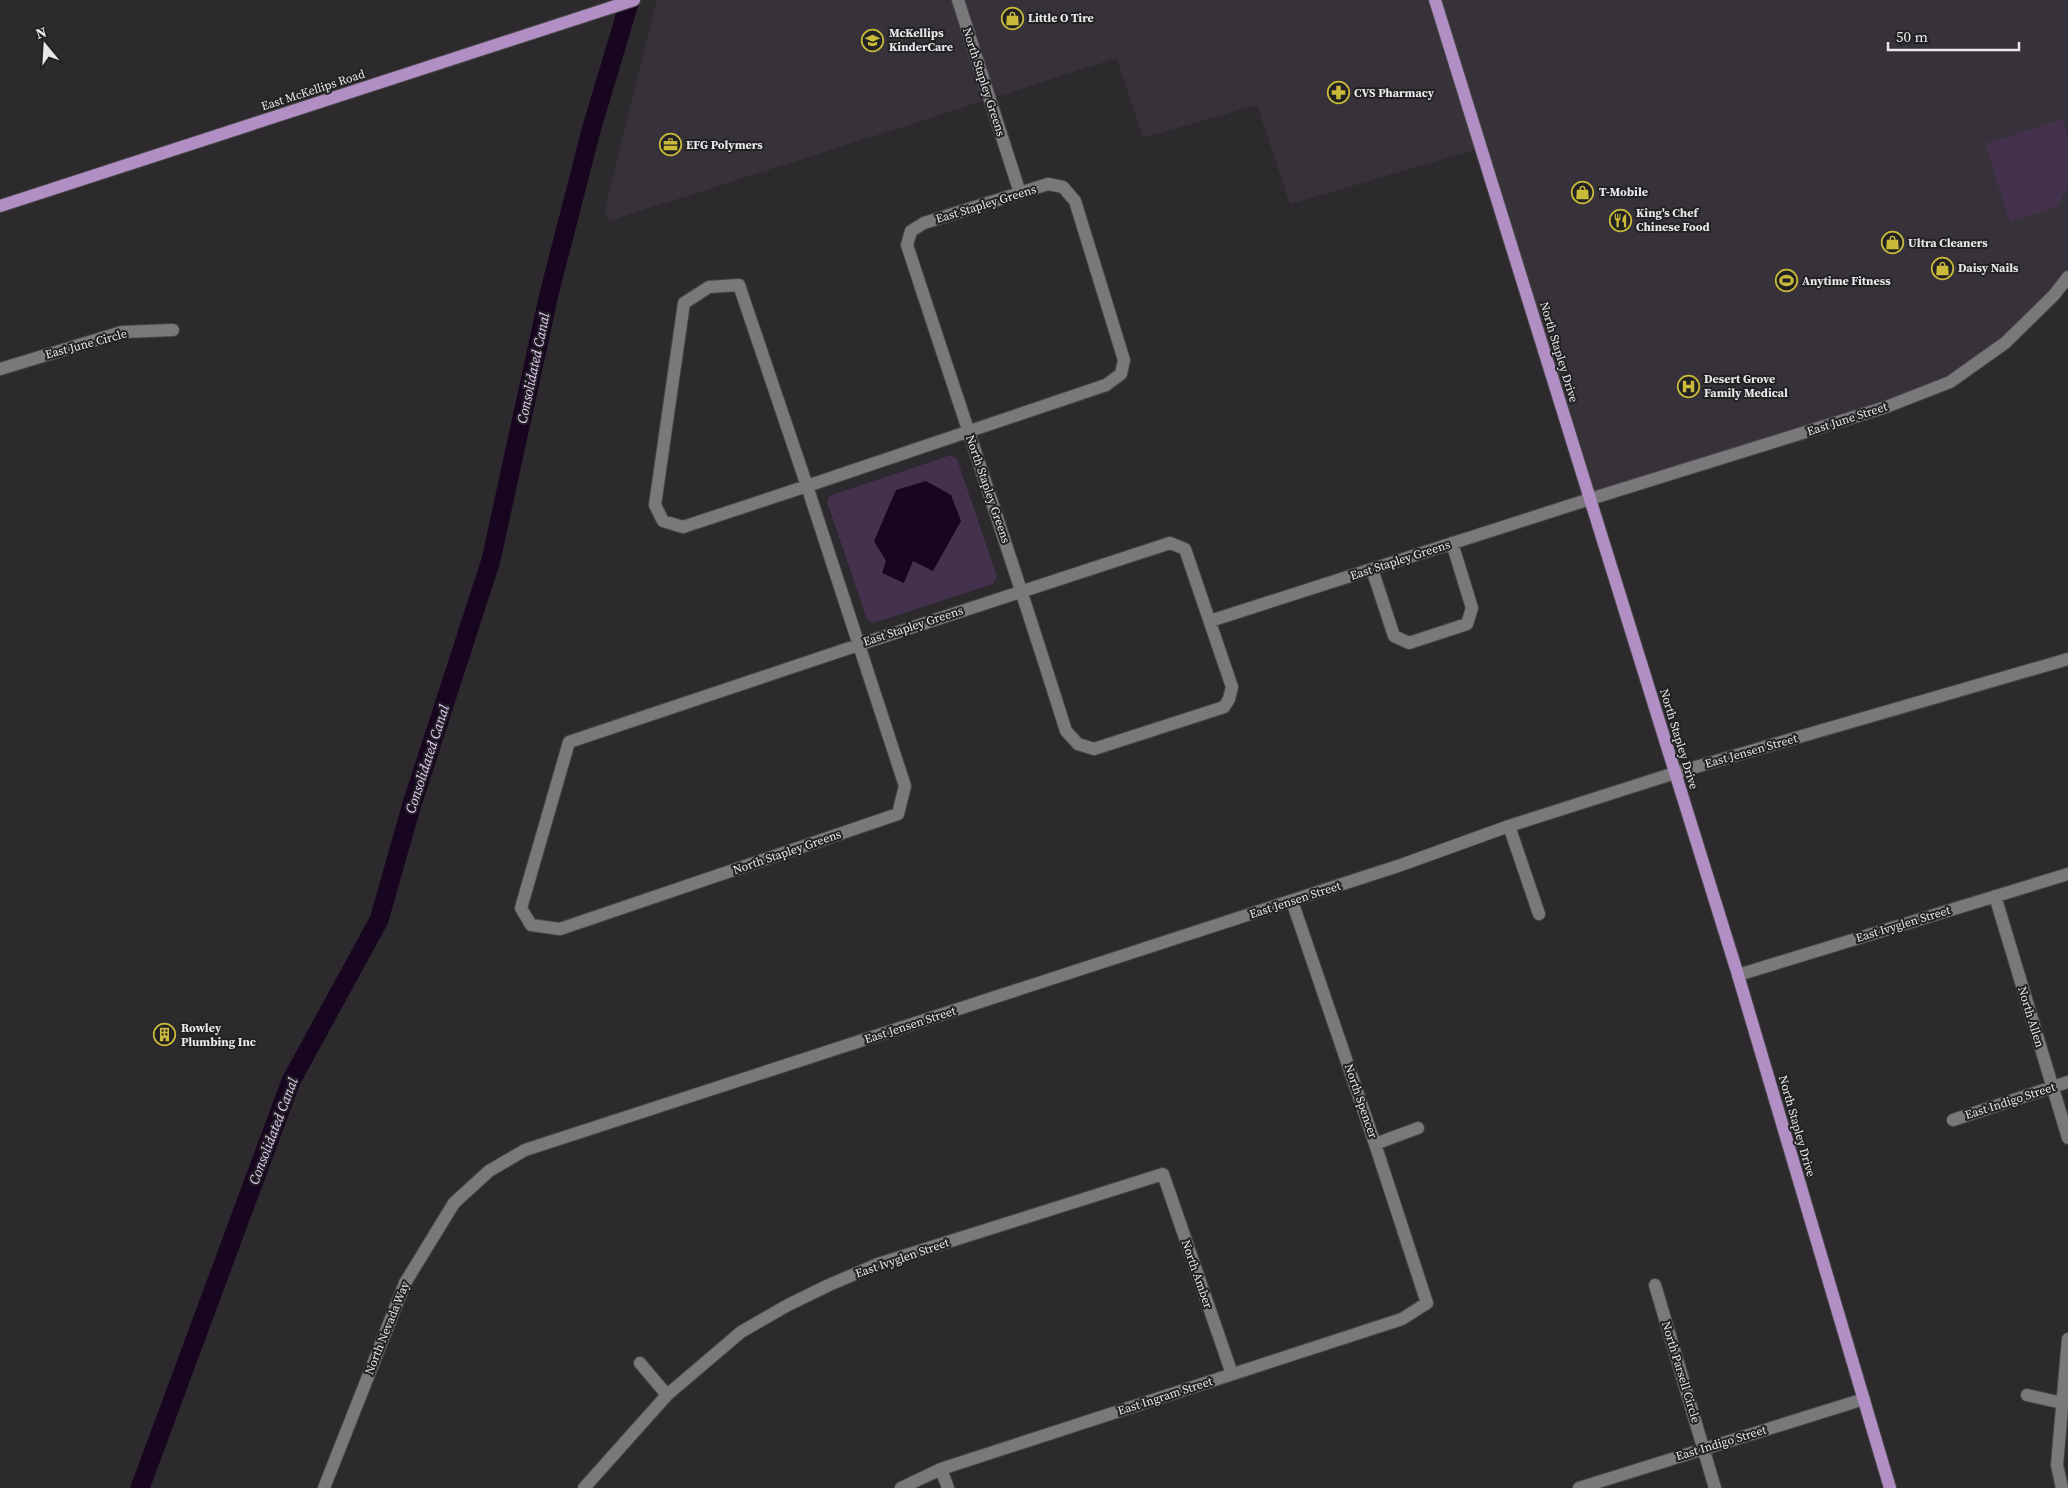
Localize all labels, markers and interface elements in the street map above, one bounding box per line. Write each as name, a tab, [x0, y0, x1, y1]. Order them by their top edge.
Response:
shop icon: Little O Tire	[1000, 6, 1024, 30]
place label: Little O Tire	[1028, 10, 1094, 26]
north arrow	[20, 20, 70, 70]
scale bar	[1888, 20, 2019, 52]
text: N	[33, 22, 49, 44]
place label: McKellips KinderCare	[889, 25, 953, 55]
street label: North Stapley Greens	[959, 26, 1009, 138]
text: 50 m	[1896, 26, 1928, 47]
school or university icon: McKellips KinderCare	[861, 28, 885, 52]
street label: East McKellips Road	[259, 66, 367, 114]
pharmacy icon: CVS Pharmacy	[1326, 81, 1350, 105]
place label: CVS Pharmacy	[1354, 85, 1435, 101]
office icon: EFG Polymers	[658, 133, 682, 157]
place label: EFG Polymers	[686, 137, 763, 153]
shop icon: T-Mobile	[1571, 180, 1595, 204]
street label: East Stapley Greens	[934, 181, 1038, 227]
place label: T-Mobile	[1599, 184, 1648, 200]
place label: King's Chef Chinese Food	[1636, 205, 1710, 235]
restaurant icon: King's Chef Chinese Food	[1608, 208, 1632, 232]
shop icon: Ultra Cleaners	[1880, 231, 1904, 255]
place label: Ultra Cleaners	[1908, 235, 1988, 251]
shop icon: Daisy Nails	[1930, 256, 1954, 280]
place label: Daisy Nails	[1958, 260, 2019, 276]
sports icon: Anytime Fitness	[1774, 269, 1798, 293]
place label: Anytime Fitness	[1802, 273, 1891, 289]
street label: North Stapley Drive	[1536, 300, 1582, 404]
water label: Consolidated Canal	[511, 311, 555, 425]
street label: East June Circle	[43, 325, 129, 363]
place label: Desert Grove Family Medical	[1704, 371, 1788, 401]
hospital icon: Desert Grove Family Medical	[1676, 374, 1700, 398]
street label: East June Street	[1805, 398, 1889, 440]
street label: North Stapley Greens	[962, 433, 1014, 545]
street label: East Stapley Greens	[1348, 536, 1452, 584]
street label: East Stapley Greens	[861, 602, 965, 650]
street label: North Stapley Drive	[1656, 687, 1702, 791]
water label: Consolidated Canal	[400, 702, 454, 816]
street label: East Jensen Street	[1703, 730, 1799, 772]
street label: North Stapley Greens	[731, 826, 843, 878]
street label: East Jensen Street	[1247, 878, 1343, 922]
street label: East Ivyglen Street	[1854, 902, 1952, 946]
street label: North Allen	[2014, 985, 2048, 1049]
street label: East Jensen Street	[862, 1003, 958, 1047]
place label: Rowley Plumbing Inc	[181, 1020, 256, 1050]
building icon: Rowley Plumbing Inc	[153, 1023, 177, 1047]
street label: North Spencer	[1341, 1062, 1381, 1140]
street label: North Stapley Drive	[1775, 1074, 1819, 1178]
water label: Consolidated Canal	[243, 1075, 303, 1187]
street label: East Indigo Street	[1963, 1079, 2057, 1123]
street label: East Ivyglen Street	[853, 1234, 951, 1282]
street label: North Amber	[1178, 1238, 1216, 1310]
street label: North Nevada Way	[361, 1278, 413, 1377]
street label: North Parsell Circle	[1658, 1319, 1704, 1425]
street label: East Ingram Street	[1116, 1373, 1215, 1419]
street label: East Indigo Street	[1674, 1422, 1768, 1464]

